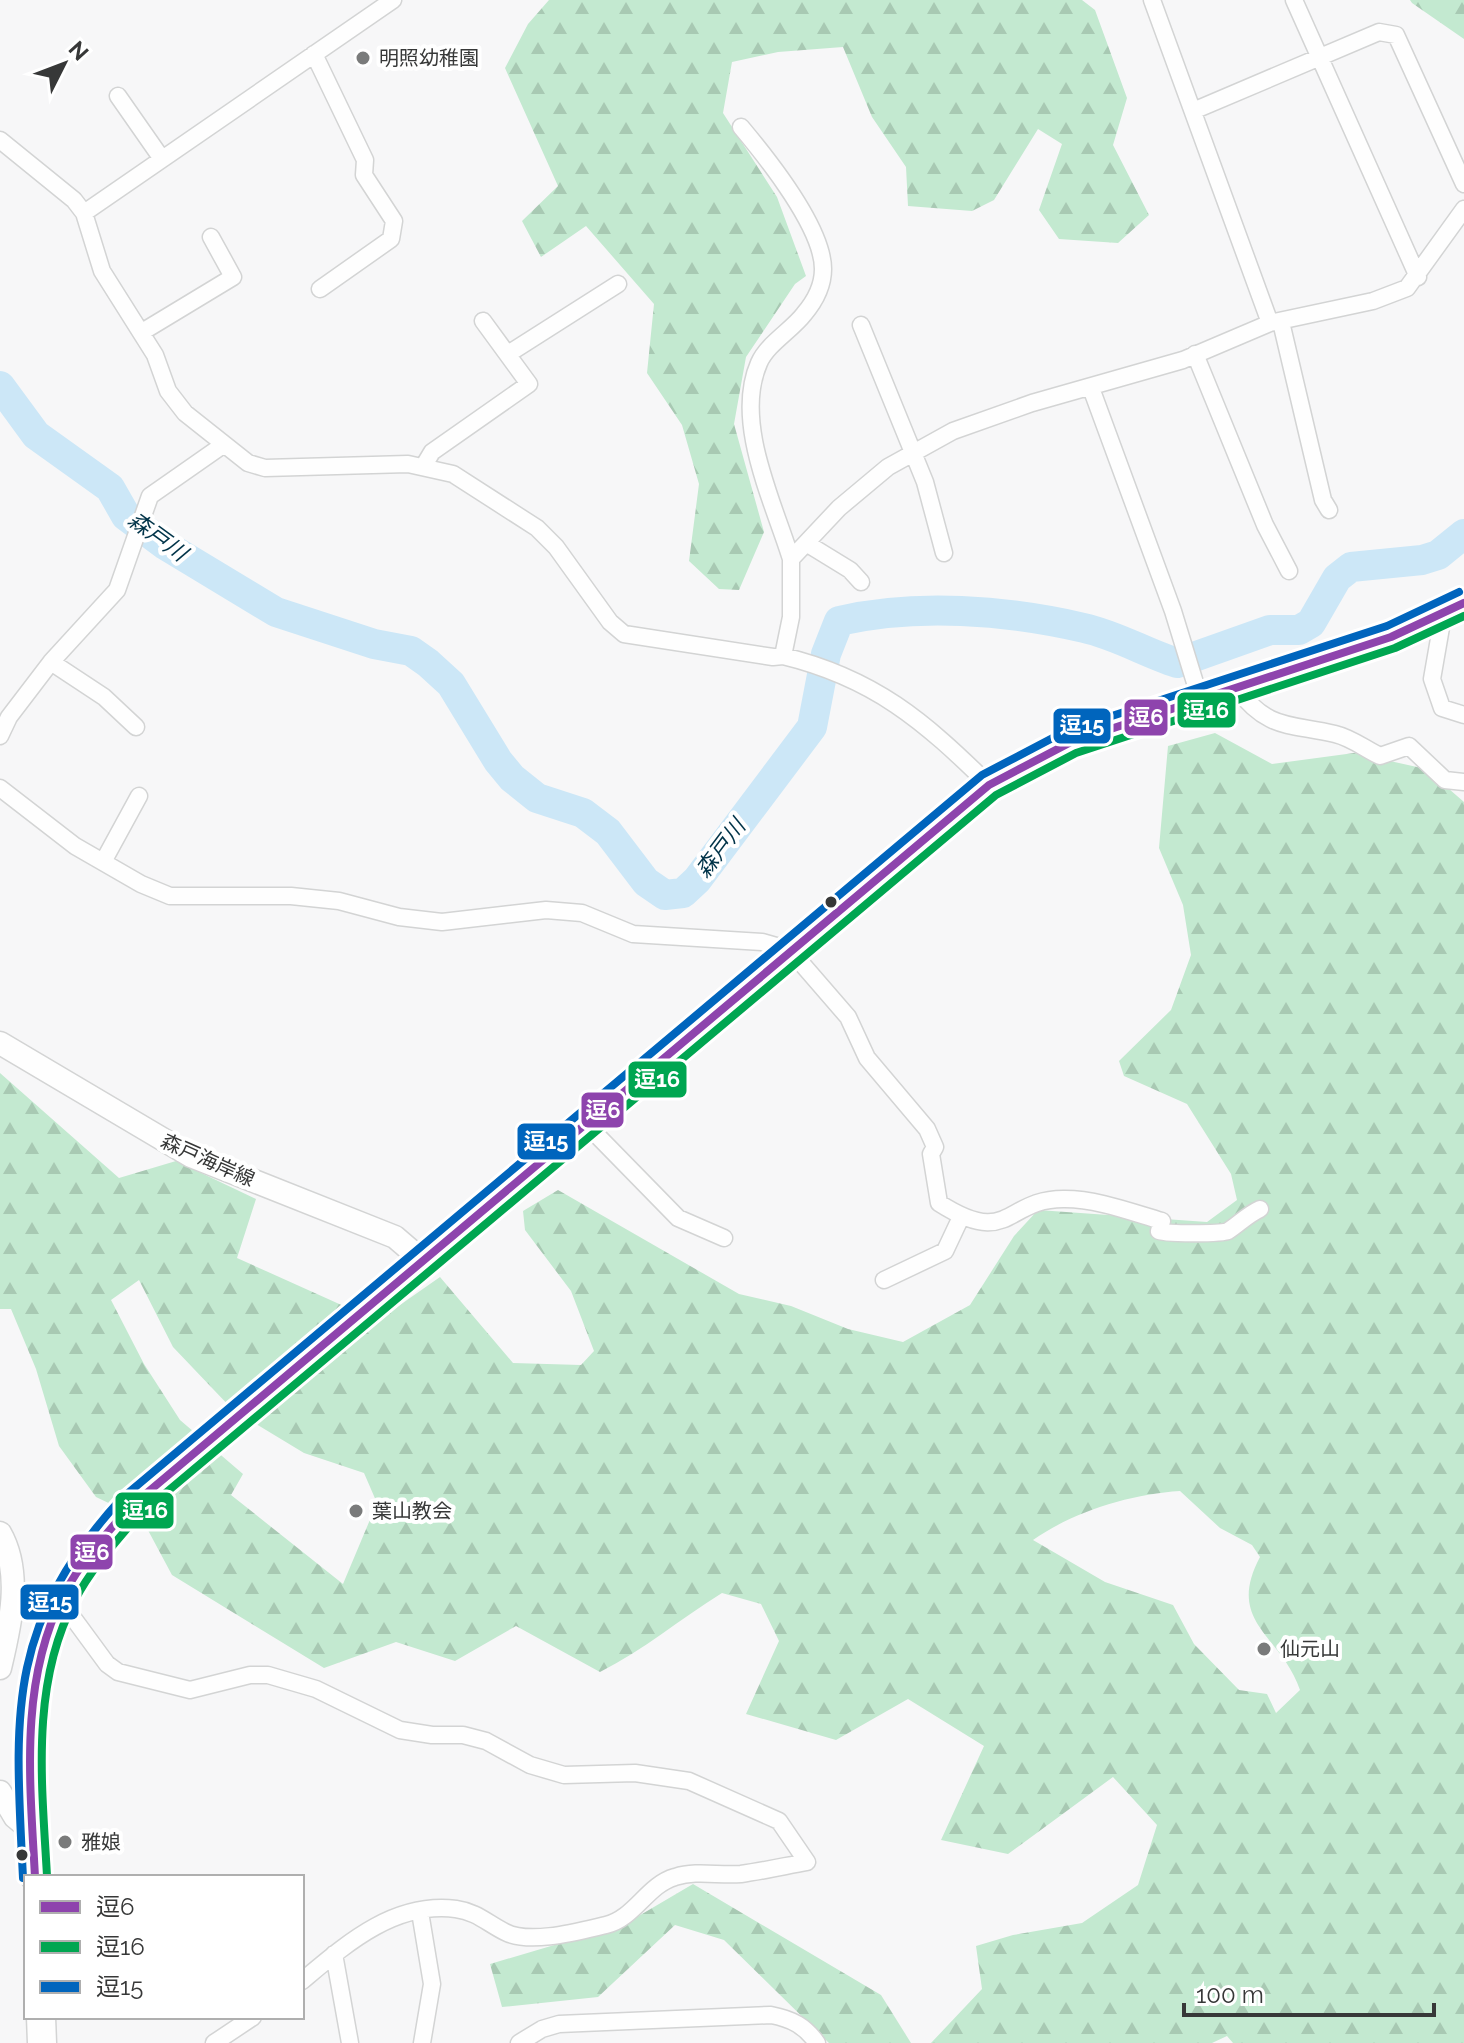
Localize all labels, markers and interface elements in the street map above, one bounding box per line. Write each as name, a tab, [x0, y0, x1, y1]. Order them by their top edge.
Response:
north arrow	[24, 24, 104, 104]
text: N	[64, 36, 94, 66]
place label: 明照幼稚園	[379, 46, 479, 70]
marker: 明照幼稚園	[354, 49, 372, 67]
water label: 森戸川	[124, 506, 194, 567]
line badge: 逗16	[1176, 691, 1237, 729]
text: 逗16	[1183, 697, 1229, 723]
line badge: 逗6	[1123, 698, 1169, 737]
text: 逗6	[1128, 704, 1164, 730]
line badge: 逗15	[1052, 707, 1112, 745]
text: 逗15	[1059, 712, 1105, 738]
water label: 森戸川	[690, 812, 751, 882]
unlabelled marker	[823, 894, 839, 910]
line badge: 逗16	[627, 1060, 688, 1099]
text: 逗16	[634, 1066, 680, 1092]
line badge: 逗6	[580, 1091, 625, 1129]
text: 逗6	[585, 1097, 621, 1123]
line badge: 逗15	[516, 1122, 577, 1161]
text: 逗15	[523, 1128, 569, 1154]
street label: 森戸海岸線	[157, 1129, 259, 1191]
line badge: 逗16	[114, 1491, 175, 1530]
text: 逗16	[122, 1497, 168, 1523]
place label: 葉山教会	[372, 1499, 452, 1523]
marker: 葉山教会	[347, 1502, 365, 1520]
line badge: 逗6	[69, 1533, 114, 1571]
text: 逗6	[74, 1539, 110, 1565]
line badge: 逗15	[19, 1583, 80, 1621]
text: 逗15	[27, 1589, 73, 1615]
place label: 仙元山	[1280, 1637, 1340, 1661]
marker: 仙元山	[1255, 1640, 1273, 1658]
place label: 雅娘	[81, 1830, 121, 1854]
marker: 雅娘	[56, 1833, 74, 1851]
unlabelled marker	[14, 1847, 30, 1863]
legend	[24, 1875, 304, 2019]
text: 逗6	[96, 1892, 134, 1921]
text: 逗16	[96, 1932, 145, 1961]
scale bar	[1184, 1967, 1434, 2017]
text: 逗15	[96, 1972, 143, 2001]
text: 100 m	[1196, 1980, 1264, 2009]

